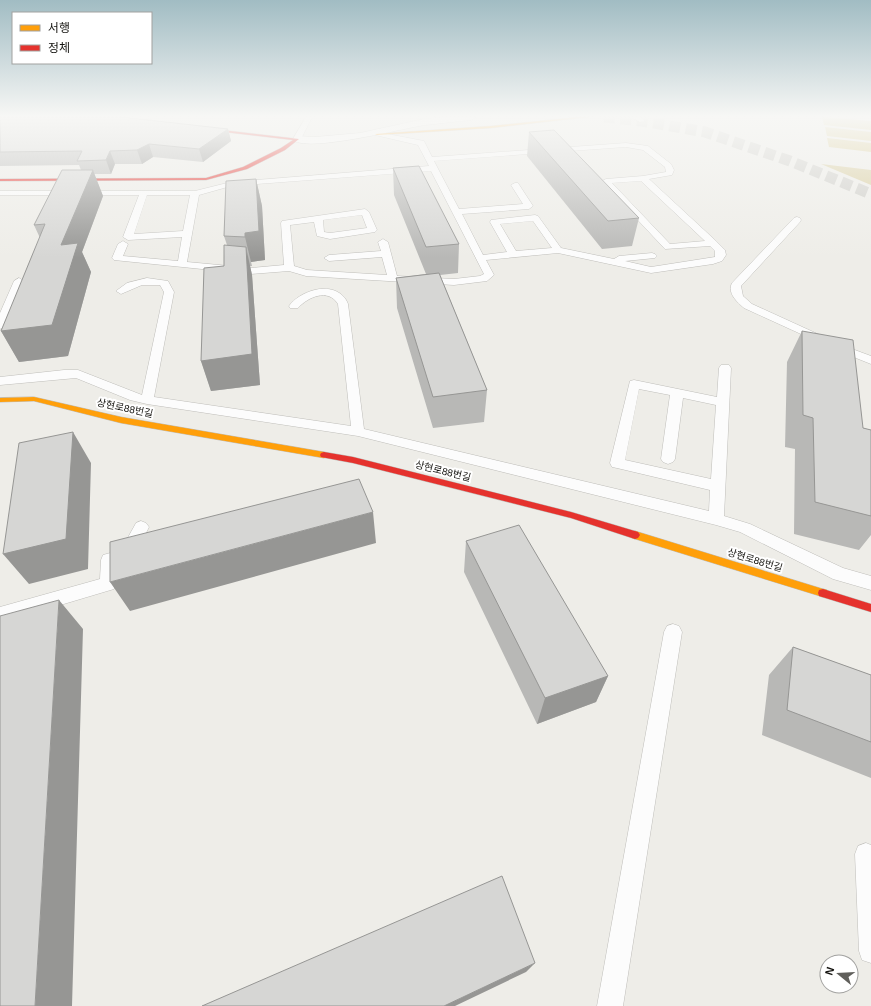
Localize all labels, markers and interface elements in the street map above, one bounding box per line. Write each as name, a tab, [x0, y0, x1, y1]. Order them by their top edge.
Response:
legend	[12, 12, 152, 64]
text: 서행	[48, 21, 70, 35]
text: 정체	[48, 41, 70, 55]
street label: 상현로88번길	[96, 397, 154, 419]
street label: 상현로88번길	[414, 459, 472, 483]
street label: 상현로88번길	[726, 546, 784, 574]
north arrow	[819, 954, 859, 994]
text: N	[823, 965, 836, 977]

